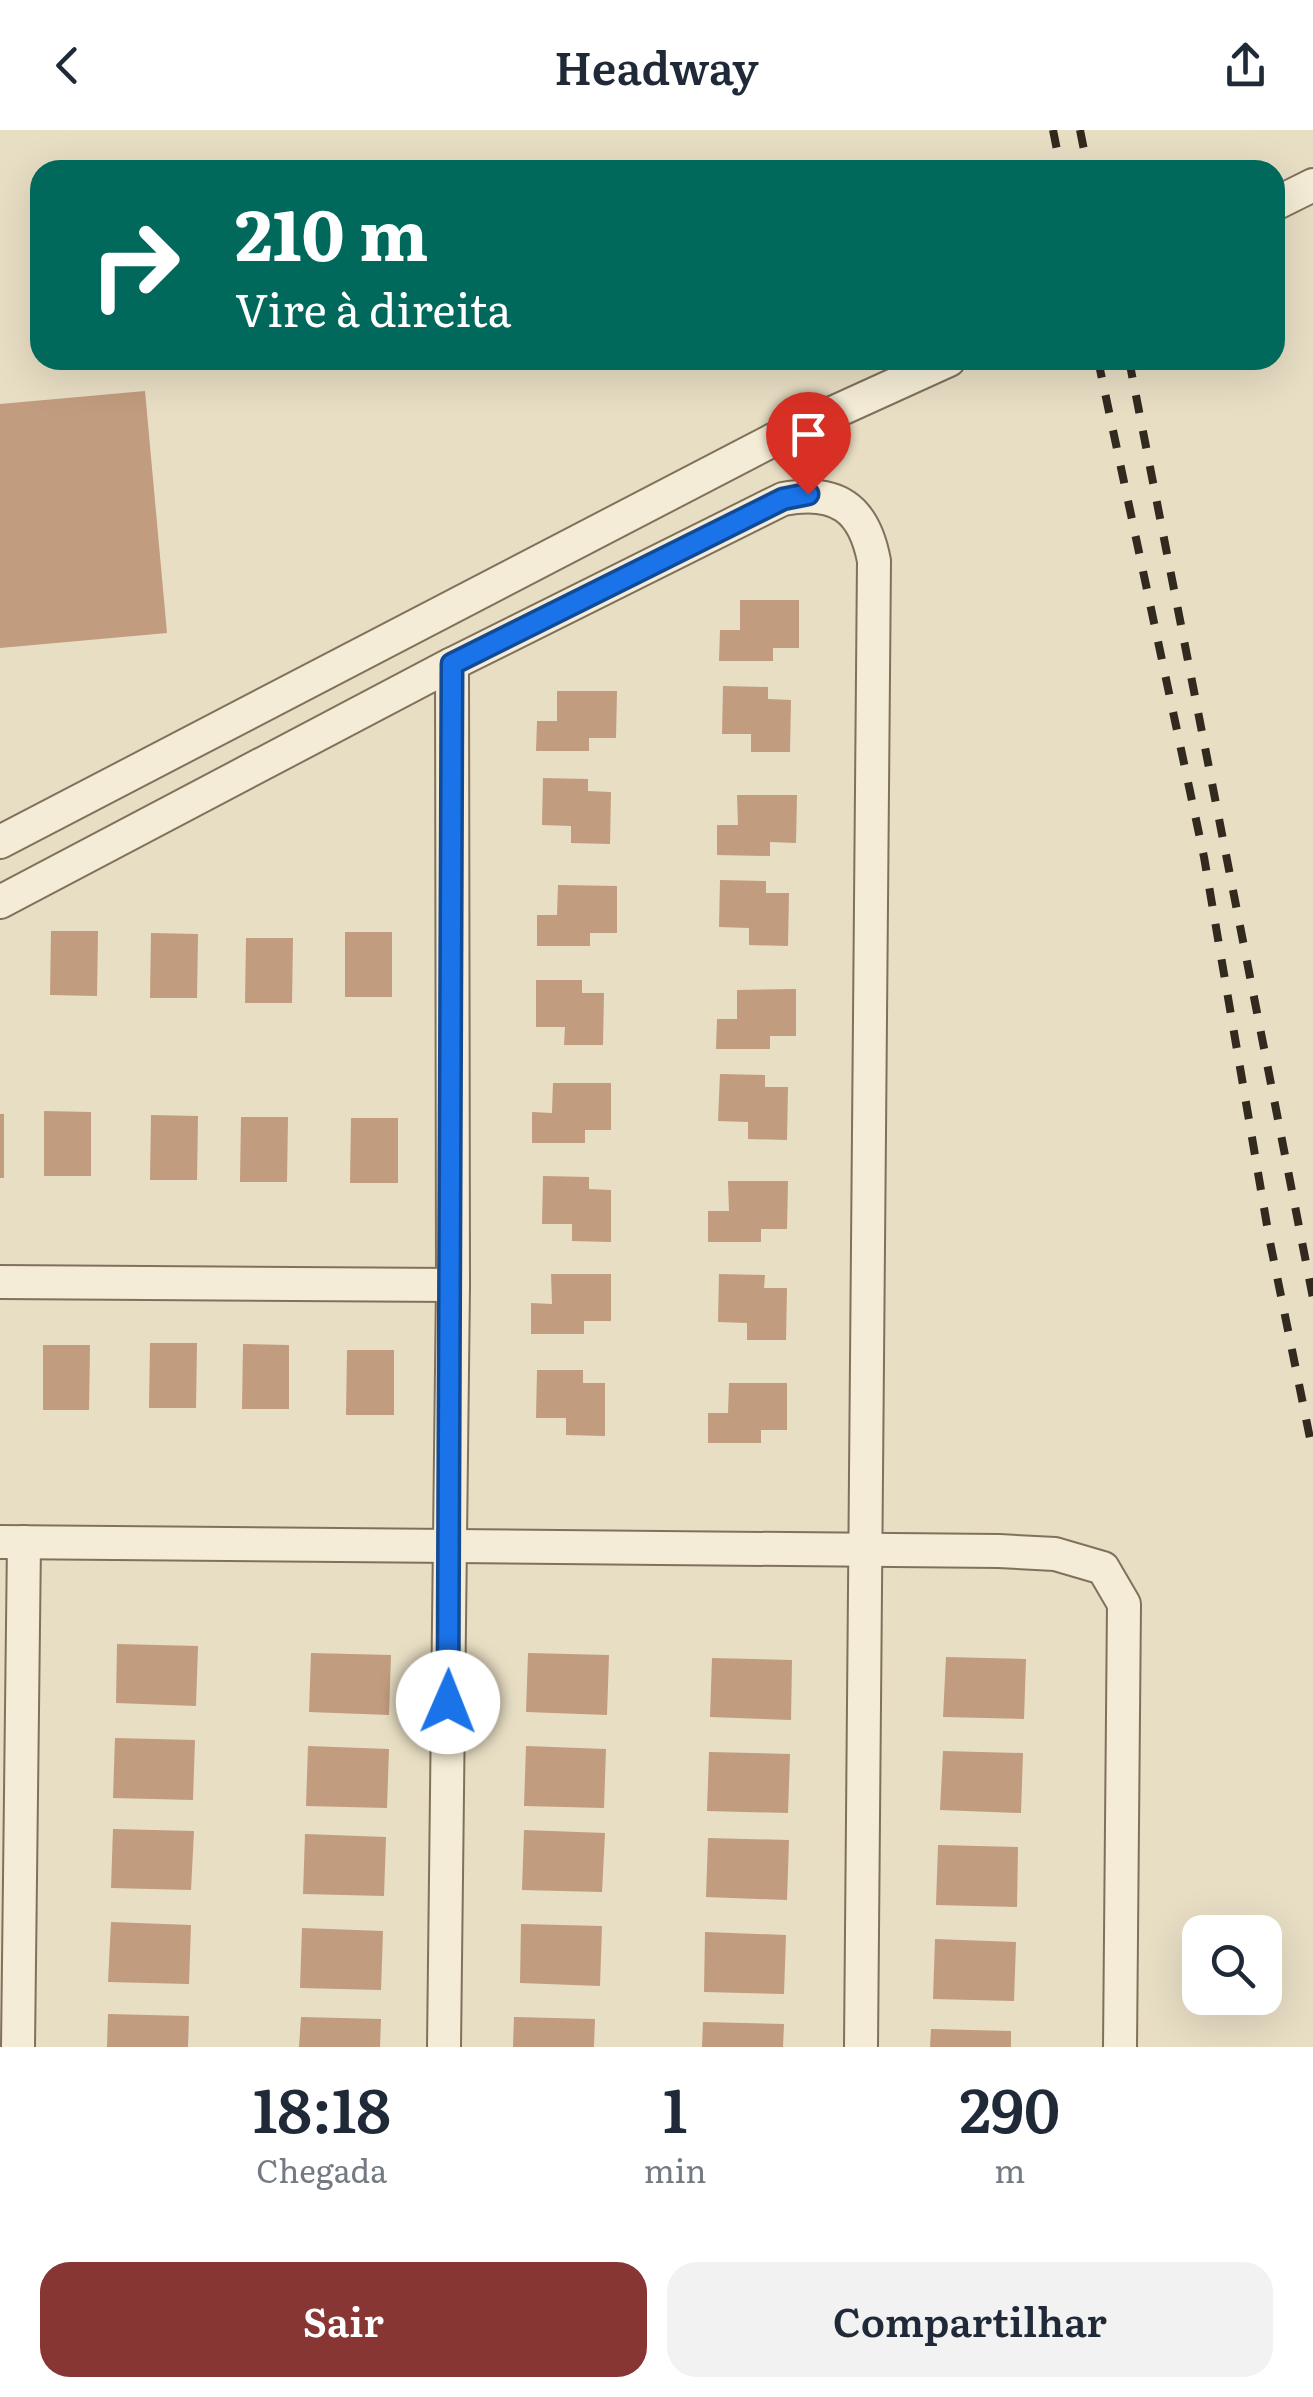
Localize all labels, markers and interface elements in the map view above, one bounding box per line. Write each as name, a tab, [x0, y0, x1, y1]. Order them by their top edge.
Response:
text: Headway	[554, 32, 759, 99]
icon: back	[40, 38, 95, 93]
icon: share	[1218, 38, 1273, 93]
text: 210 m	[235, 179, 428, 283]
icon: right	[70, 200, 200, 330]
text: Vire à direita	[235, 274, 511, 341]
pin	[766, 392, 851, 495]
icon: arrive	[781, 407, 836, 462]
position arrow	[396, 1650, 500, 1754]
map controls	[1182, 1915, 1282, 2015]
button: search	[1182, 1915, 1282, 2015]
text: 18:18	[253, 2062, 391, 2151]
text: 1	[663, 2062, 687, 2151]
text: 290	[959, 2062, 1060, 2151]
text: Chegada	[256, 2145, 387, 2193]
text: min	[644, 2145, 707, 2193]
text: m	[994, 2145, 1025, 2193]
button: Sair	[40, 2262, 647, 2377]
button: Compartilhar	[667, 2262, 1273, 2377]

